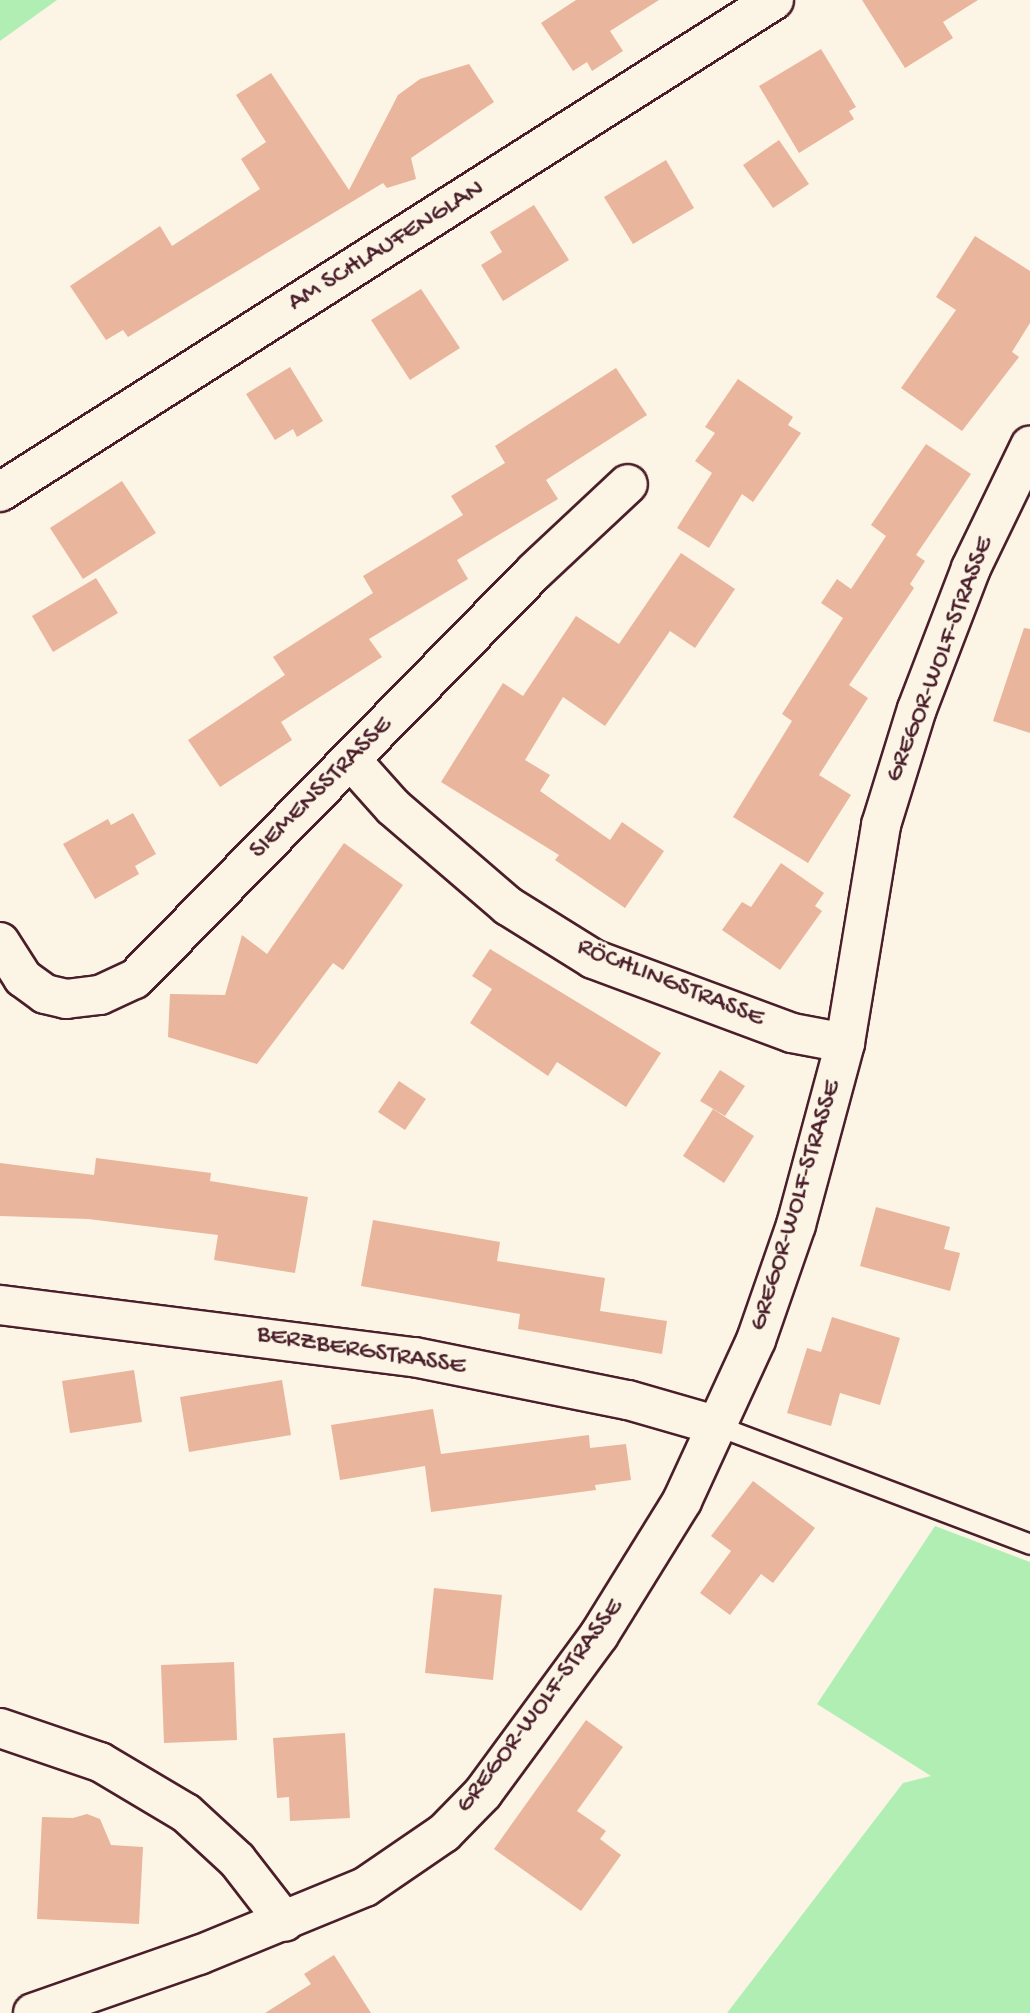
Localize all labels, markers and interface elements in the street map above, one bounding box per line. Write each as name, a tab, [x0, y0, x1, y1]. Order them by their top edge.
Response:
street label: AM SCHLAUFENGLAN	[283, 174, 491, 320]
street label: GREGOR-WOLF-STRASSE	[880, 533, 1002, 787]
street label: SIEMENSSTRASSE	[244, 711, 400, 867]
street label: RÖCHLINGSTRASSE	[572, 932, 768, 1036]
street label: GREGOR-WOLF-STRASSE	[744, 1077, 850, 1335]
street label: BERZBERGSTRASSE	[254, 1320, 468, 1384]
street label: GREGOR-WOLF-STRASSE	[450, 1594, 632, 1820]

